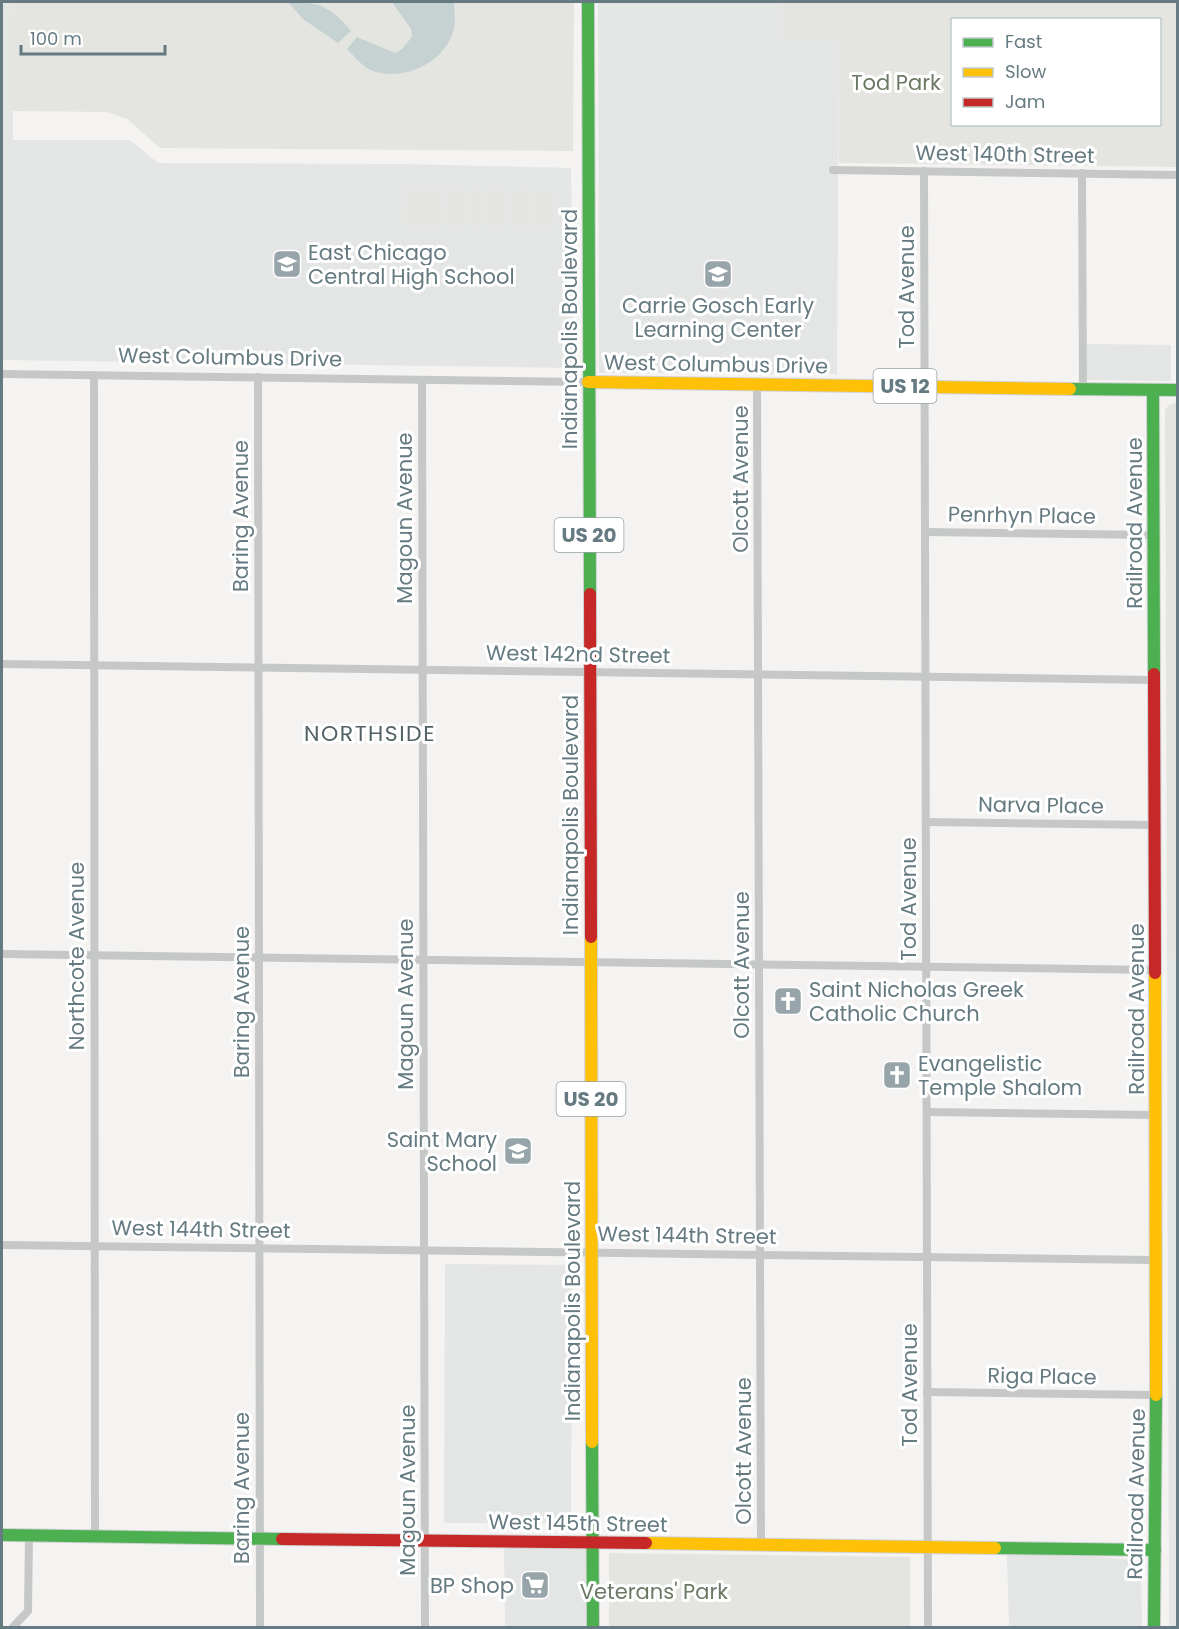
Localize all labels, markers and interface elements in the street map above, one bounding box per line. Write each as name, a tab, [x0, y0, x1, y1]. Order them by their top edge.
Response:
scale bar	[21, 18, 165, 56]
legend	[951, 18, 1161, 126]
text: 100 m	[30, 26, 82, 51]
text: Fast	[1005, 29, 1042, 54]
text: Slow	[1005, 59, 1047, 84]
park label: Tod Park	[851, 68, 941, 97]
text: Jam	[1005, 89, 1045, 114]
street label: West 140th Street	[915, 138, 1095, 170]
street label: Indianapolis Boulevard	[555, 209, 584, 449]
street label: Tod Avenue	[892, 225, 921, 349]
place label: East Chicago Central High School	[308, 238, 515, 291]
school or university icon: East Chicago Central High School	[271, 248, 303, 280]
school or university icon: Carrie Gosch Early Learning Center	[702, 258, 734, 290]
place label: Carrie Gosch Early Learning Center	[622, 291, 814, 344]
street label: West Columbus Drive	[118, 341, 342, 373]
street label: West Columbus Drive	[604, 348, 828, 380]
road number: US 12	[874, 369, 936, 403]
street label: Olcott Avenue	[726, 405, 755, 553]
street label: Magoun Avenue	[390, 432, 419, 604]
street label: Railroad Avenue	[1120, 437, 1149, 609]
street label: Baring Avenue	[226, 440, 255, 592]
street label: Penrhyn Place	[948, 499, 1096, 531]
road number: US 20	[554, 518, 624, 552]
street label: West 142nd Street	[486, 638, 670, 670]
street label: Indianapolis Boulevard	[556, 695, 585, 935]
district label: NORTHSIDE	[304, 718, 436, 749]
street label: Narva Place	[978, 789, 1104, 821]
street label: Tod Avenue	[894, 837, 923, 961]
street label: Northcote Avenue	[62, 862, 91, 1050]
street label: Olcott Avenue	[727, 891, 756, 1039]
street label: Magoun Avenue	[391, 918, 420, 1090]
street label: Railroad Avenue	[1122, 923, 1151, 1095]
street label: Baring Avenue	[227, 926, 256, 1078]
place label: Saint Nicholas Greek Catholic Church	[809, 975, 1024, 1028]
church icon: Saint Nicholas Greek Catholic Church	[772, 985, 804, 1017]
place label: Evangelistic Temple Shalom	[918, 1049, 1082, 1102]
church icon: Evangelistic Temple Shalom	[881, 1059, 913, 1091]
road number: US 20	[556, 1082, 626, 1116]
place label: Saint Mary School	[387, 1125, 497, 1178]
school or university icon: Saint Mary School	[502, 1135, 534, 1167]
street label: Indianapolis Boulevard	[558, 1181, 587, 1421]
street label: West 144th Street	[111, 1213, 291, 1245]
street label: West 144th Street	[597, 1219, 777, 1251]
street label: Tod Avenue	[895, 1323, 924, 1447]
street label: Riga Place	[987, 1361, 1097, 1391]
street label: Olcott Avenue	[729, 1377, 758, 1525]
street label: Magoun Avenue	[393, 1404, 422, 1576]
street label: Railroad Avenue	[1120, 1408, 1152, 1580]
street label: Baring Avenue	[227, 1412, 256, 1564]
street label: West 145th Street	[488, 1507, 668, 1539]
supermarket icon: BP Shop	[519, 1569, 551, 1601]
place label: BP Shop	[430, 1571, 514, 1600]
park label: Veterans' Park	[580, 1577, 728, 1606]

